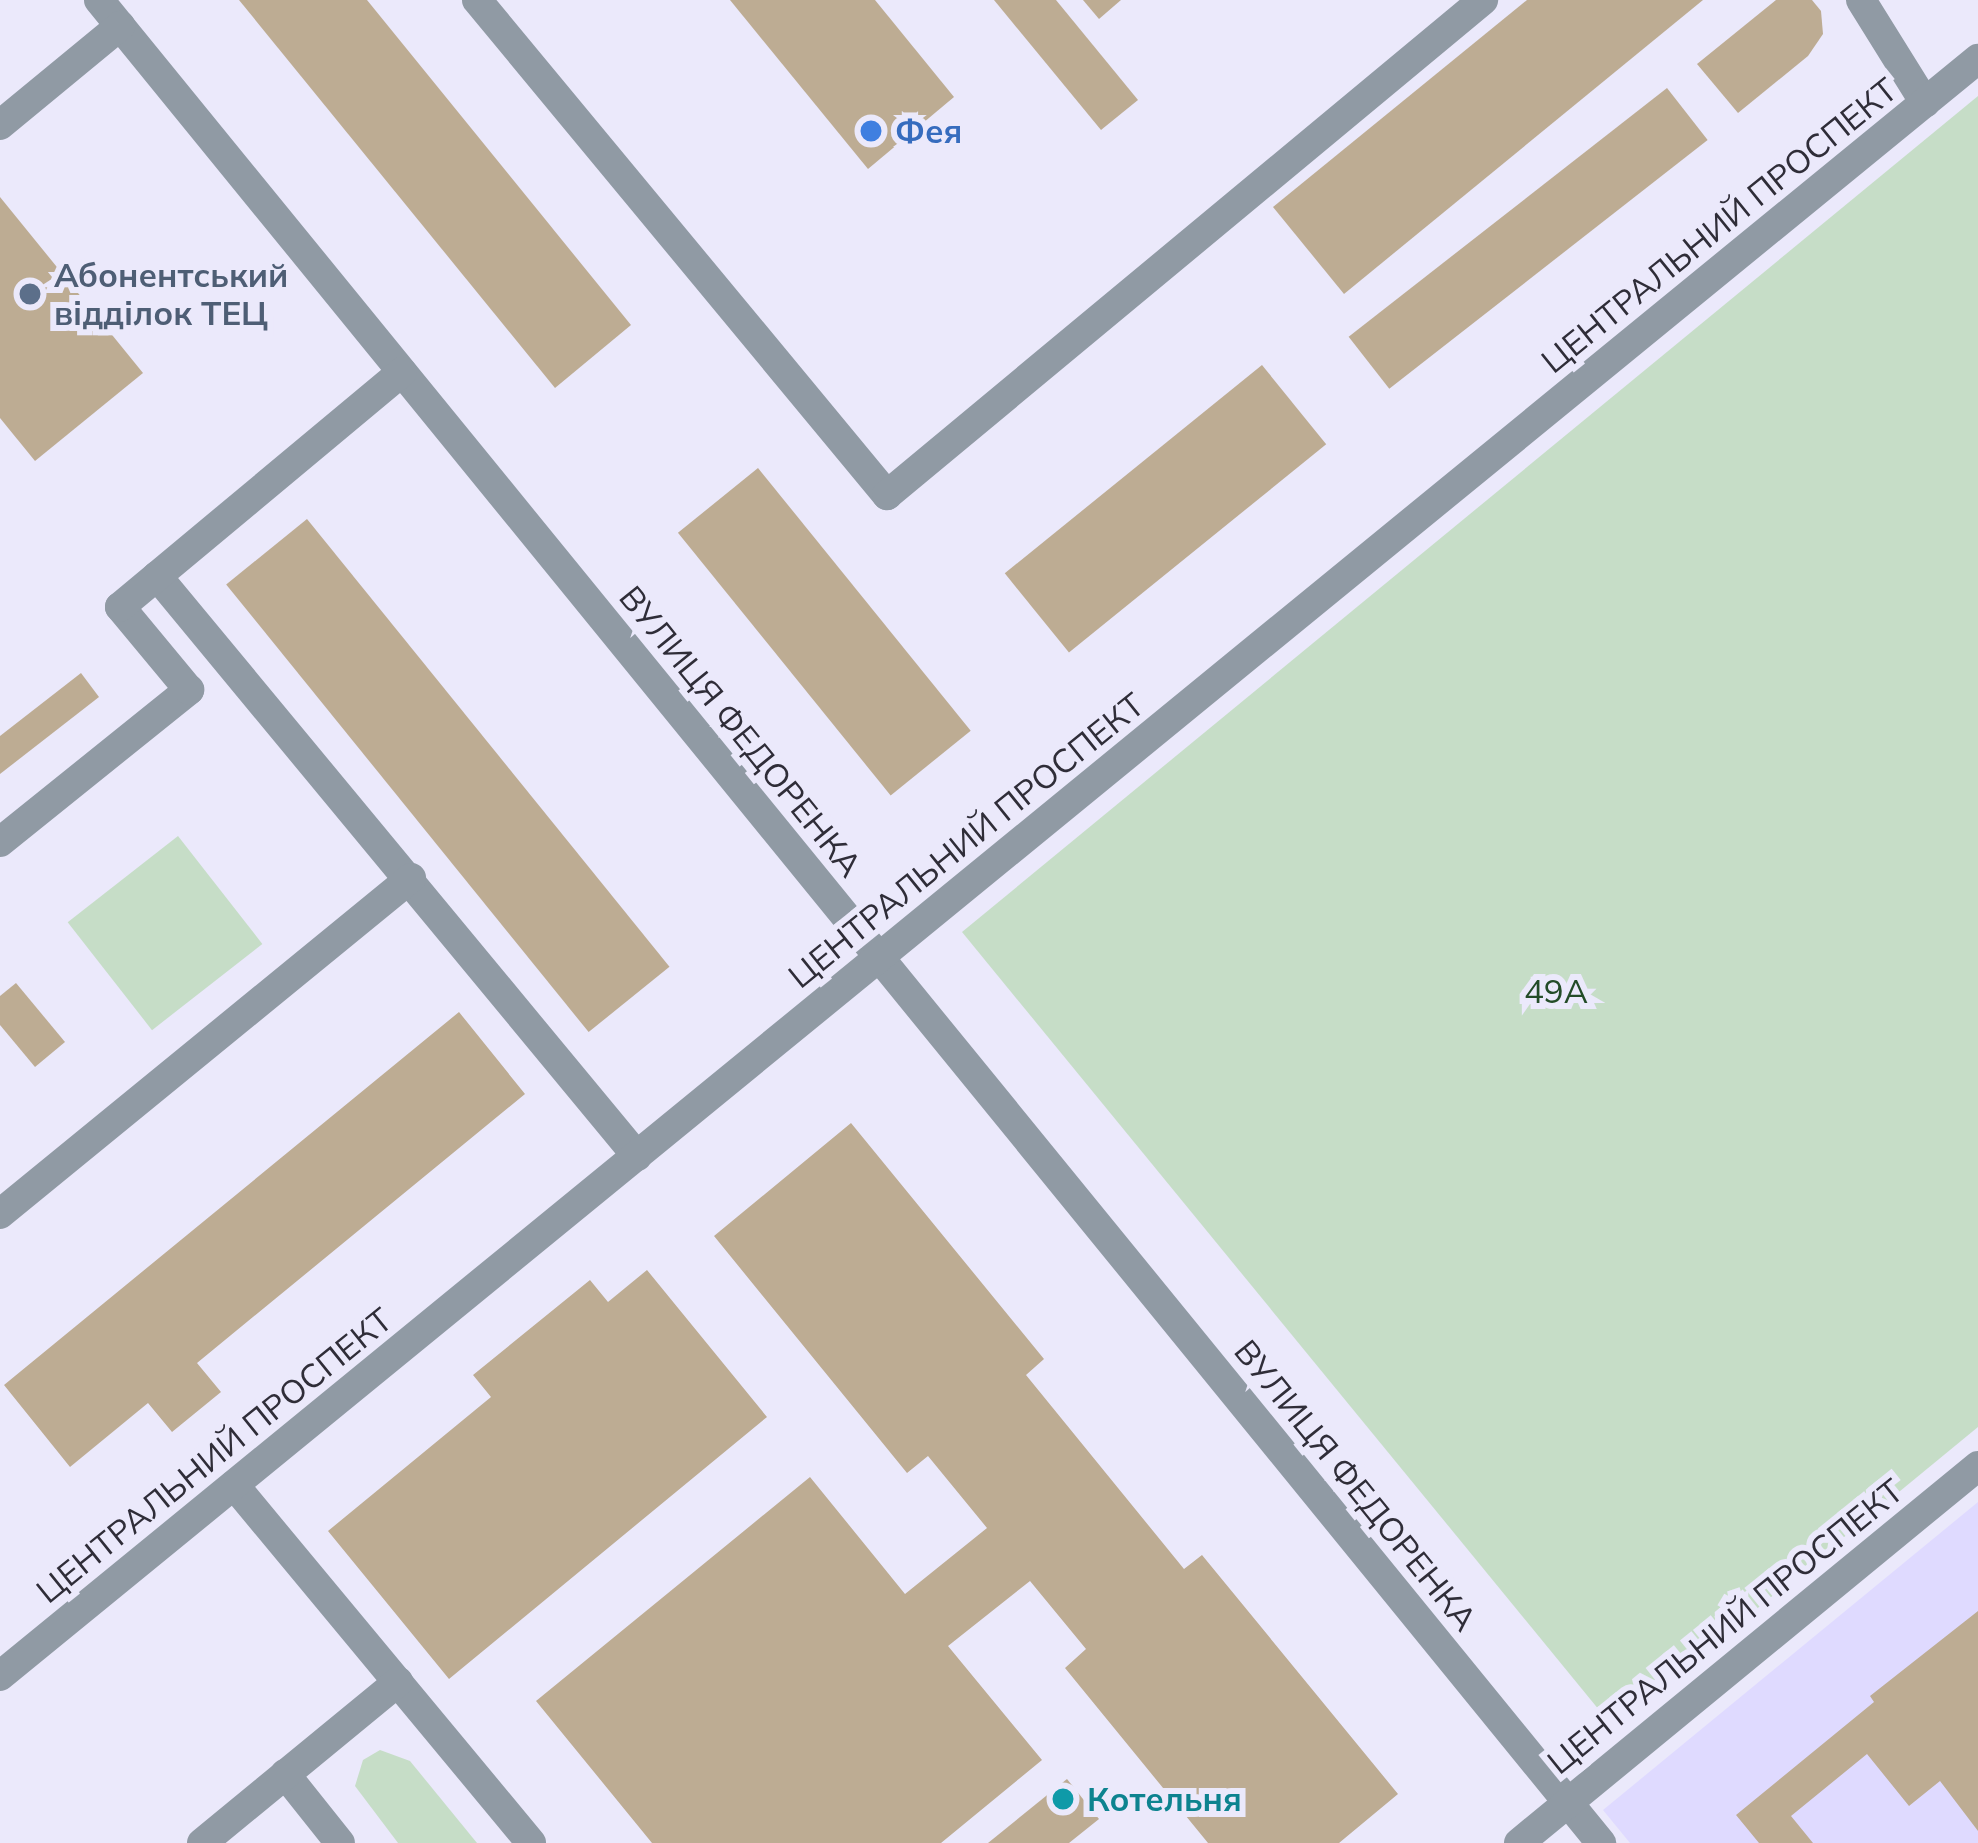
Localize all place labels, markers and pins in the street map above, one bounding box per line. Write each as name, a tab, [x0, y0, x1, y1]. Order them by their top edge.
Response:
place label: Фея	[895, 111, 962, 151]
marker: Фея	[858, 118, 884, 144]
place label: Абонентський відділок ТЕЦ	[54, 255, 288, 333]
marker: Абонентський відділок ТЕЦ	[17, 281, 43, 307]
place label: Котельня	[1087, 1779, 1242, 1819]
marker: Котельня	[1050, 1786, 1076, 1812]

